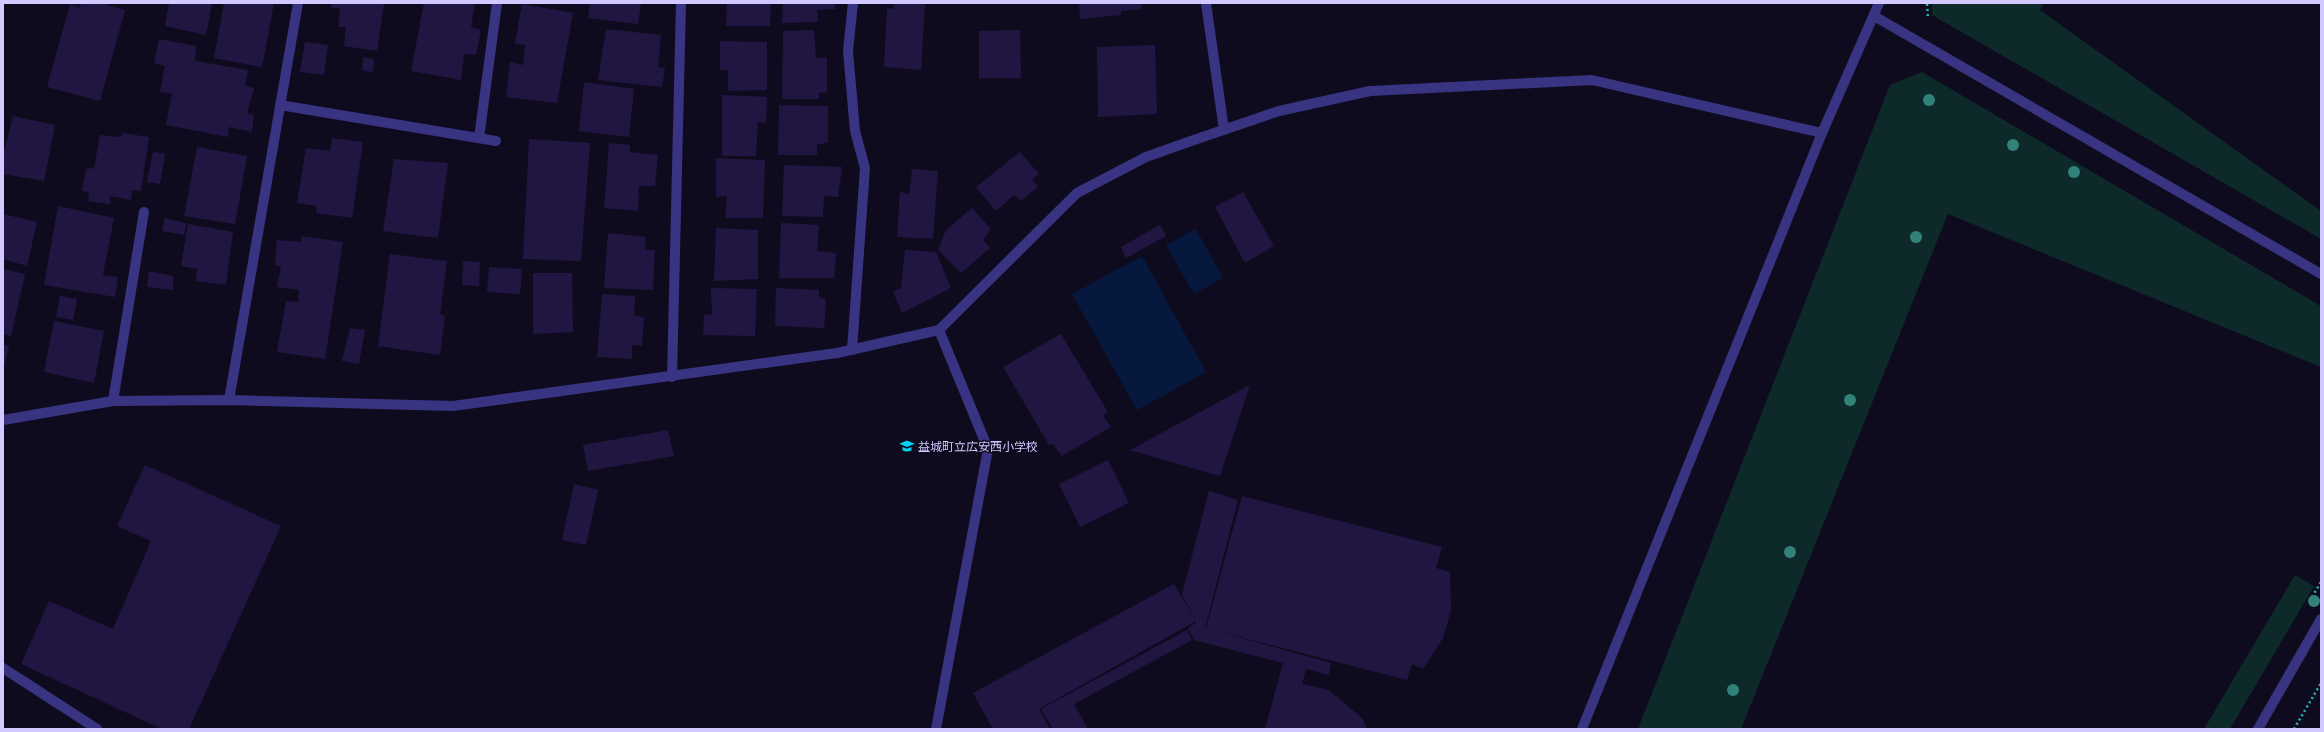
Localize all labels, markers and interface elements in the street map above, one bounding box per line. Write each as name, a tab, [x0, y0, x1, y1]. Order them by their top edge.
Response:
school or university icon: 益城町立広安西小学校	[899, 438, 915, 454]
place label: 益城町立広安西小学校	[918, 438, 1038, 455]

